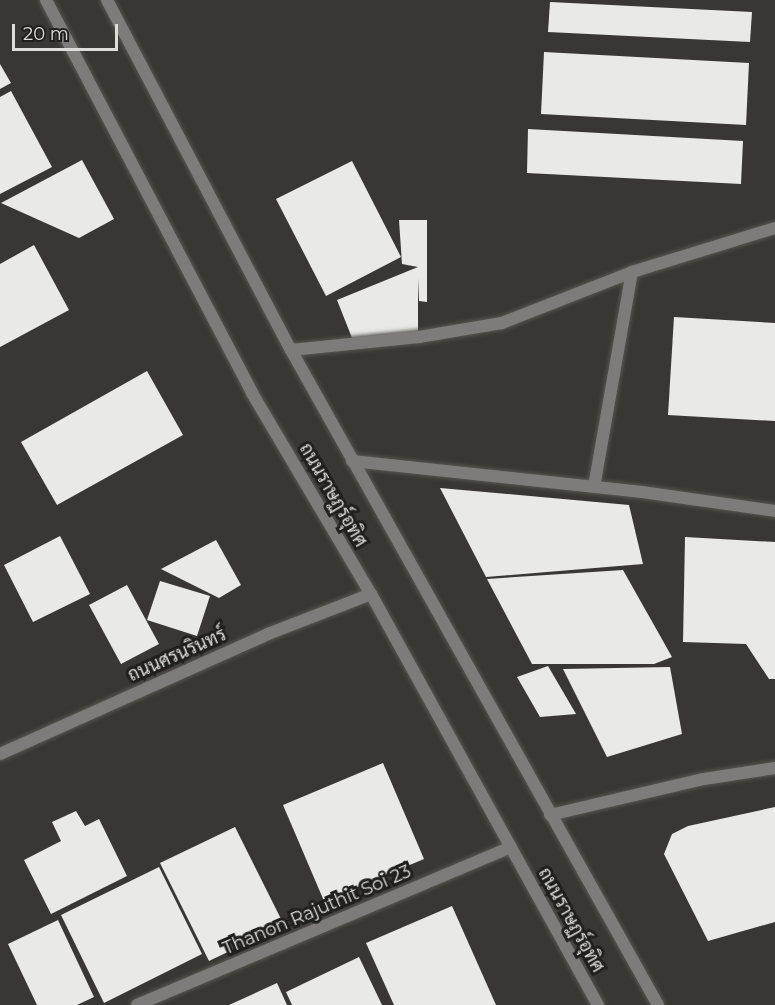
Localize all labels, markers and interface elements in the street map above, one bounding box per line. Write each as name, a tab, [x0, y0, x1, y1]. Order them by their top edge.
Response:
scale bar	[15, 12, 122, 50]
text: 20 m	[23, 23, 69, 45]
street label: ถนนราษฏร์อุทิศ	[295, 439, 371, 551]
street label: ถนนศรนรินทร์	[125, 624, 229, 686]
street label: Thanon Rajuthit Soi 23	[220, 860, 414, 960]
street label: ถนนราษฏร์อุทิศ	[533, 864, 609, 976]

